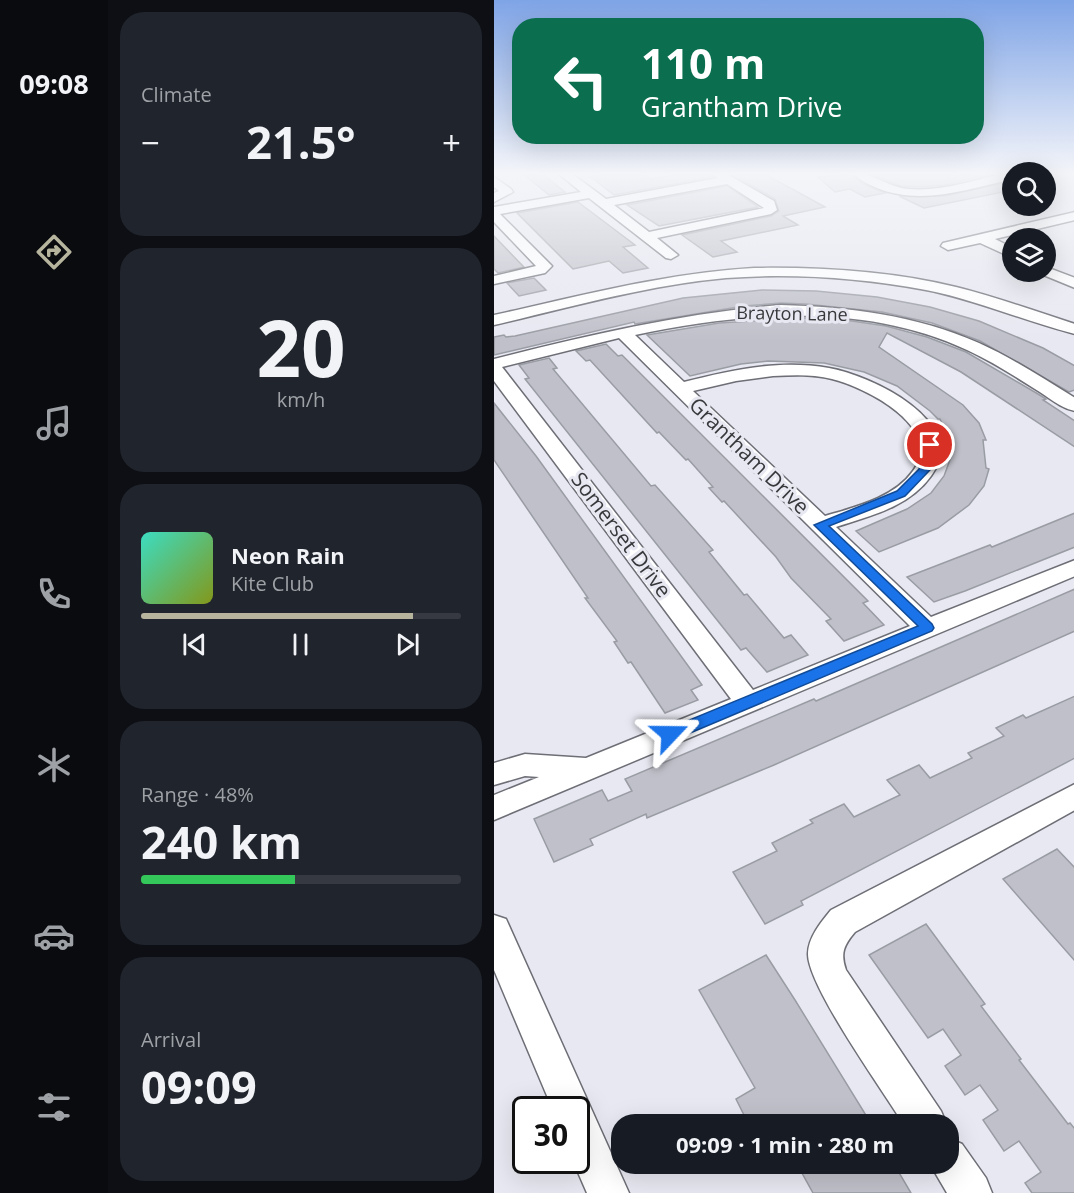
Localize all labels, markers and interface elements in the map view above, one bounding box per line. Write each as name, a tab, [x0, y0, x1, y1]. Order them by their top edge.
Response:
text: 110 m	[641, 34, 765, 91]
icon: left	[542, 42, 620, 120]
text: 09:08	[19, 65, 89, 102]
text: Climate	[141, 81, 212, 108]
text: Grantham Drive	[641, 88, 843, 125]
text: 21.5°	[246, 111, 356, 172]
text: −	[141, 120, 160, 165]
text: +	[442, 120, 461, 165]
map controls	[1002, 162, 1056, 282]
button: search	[1002, 162, 1056, 216]
button: layers	[1002, 228, 1056, 282]
icon: directions	[33, 231, 75, 273]
text: 20	[256, 294, 346, 400]
street label: Brayton Lane	[736, 300, 848, 326]
text: km/h	[277, 386, 325, 413]
street label: Grantham Drive	[684, 391, 816, 520]
icon: music	[33, 402, 75, 444]
pin	[904, 419, 955, 470]
icon: arrive	[913, 428, 946, 461]
street label: Somerset Drive	[565, 466, 678, 603]
text: Neon Rain	[231, 540, 345, 570]
text: Kite Club	[231, 570, 314, 597]
icon: phone	[33, 573, 75, 615]
icon: previous	[178, 628, 211, 661]
icon: pause	[284, 628, 317, 661]
icon: next	[391, 628, 424, 661]
position arrow	[638, 702, 702, 766]
icon: climate	[33, 744, 75, 786]
text: Range · 48%	[141, 781, 254, 808]
text: 240 km	[141, 811, 302, 872]
icon: car	[33, 915, 75, 957]
text: Arrival	[141, 1026, 201, 1053]
text: 09:09	[141, 1056, 257, 1117]
icon: filters	[33, 1086, 75, 1128]
speed limit sign: 30	[512, 1096, 590, 1174]
text: 09:09 · 1 min · 280 m	[676, 1129, 894, 1159]

